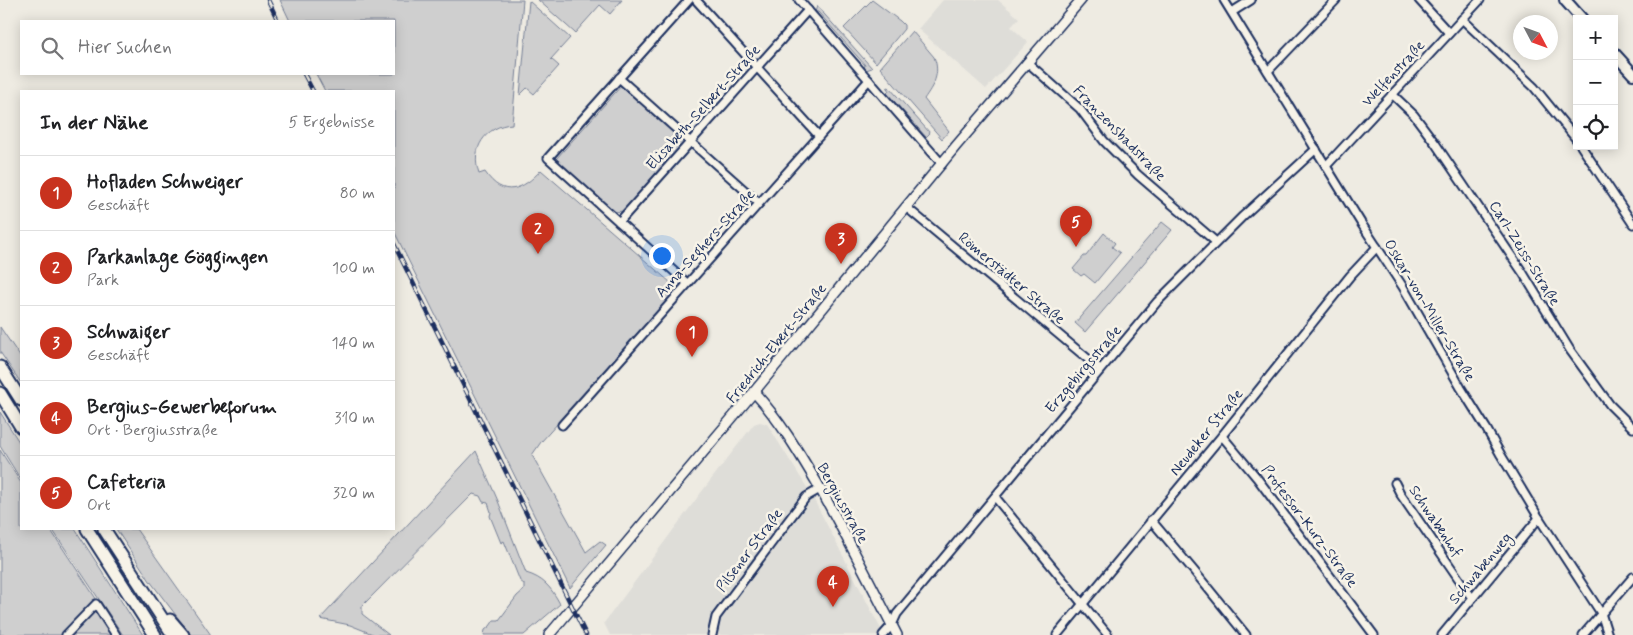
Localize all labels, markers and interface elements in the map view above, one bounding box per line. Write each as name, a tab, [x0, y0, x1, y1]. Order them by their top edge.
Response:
north arrow	[1513, 15, 1558, 60]
map controls	[1573, 15, 1618, 150]
button: +	[1573, 15, 1618, 60]
search box	[20, 20, 395, 75]
icon: search	[38, 34, 66, 62]
text: Hier suchen	[78, 35, 172, 60]
street label: Welfenstraße	[1358, 36, 1430, 111]
street label: Elisabeth-Selbert-Straße	[642, 41, 766, 175]
button: −	[1573, 60, 1618, 105]
street label: Franzensbadstraße	[1068, 81, 1170, 186]
button: locate	[1573, 105, 1618, 150]
text: In der Nähe	[40, 109, 148, 137]
text: 5 Ergebnisse	[289, 112, 375, 133]
text: Hofladen Schweiger	[87, 170, 243, 195]
text: 1	[52, 183, 60, 204]
text: 80 m	[340, 183, 375, 204]
street label: Anna-Seghers-Straße	[652, 185, 761, 303]
text: Geschäft	[87, 195, 149, 216]
street label: Carl-Zeiss-Straße	[1484, 197, 1564, 310]
pin: 5	[1060, 206, 1092, 247]
pin: 2	[522, 213, 554, 254]
pin: 3	[825, 223, 857, 264]
street label: Römerstädter Straße	[954, 228, 1069, 329]
street label: Oskar-von-Miller-Straße	[1379, 236, 1480, 385]
your location	[649, 243, 675, 269]
text: Parkanlage Göggingen	[87, 245, 268, 270]
text: 2	[52, 258, 60, 279]
text: 100 m	[332, 258, 375, 279]
text: Park	[87, 270, 119, 291]
street label: Friedrich-Ebert-Straße	[722, 279, 831, 408]
pin: 1	[676, 316, 708, 357]
text: Schwaiger	[87, 320, 170, 345]
street label: Erzgebirgsstraße	[1041, 321, 1127, 419]
text: 3	[52, 333, 60, 354]
text: 140 m	[331, 333, 375, 354]
text: Geschäft	[87, 345, 149, 366]
street label: Neudeker Straße	[1166, 385, 1248, 480]
text: Bergius-Gewerbeforum	[87, 395, 277, 420]
text: 4	[51, 408, 61, 429]
text: 310 m	[334, 408, 375, 429]
text: Ort · Bergiusstraße	[87, 420, 218, 441]
street label: Bergiusstraße	[811, 460, 872, 548]
street label: Professor-Kurz-Straße	[1256, 461, 1362, 592]
text: Cafeteria	[87, 470, 166, 495]
street label: Schwabenhof	[1404, 482, 1467, 561]
text: 5	[51, 483, 61, 504]
text: 320 m	[333, 483, 375, 504]
text: Ort	[87, 495, 111, 516]
street label: Pilsener Straße	[712, 505, 788, 596]
street label: Schwabenweg	[1445, 528, 1518, 609]
pin: 4	[817, 566, 849, 607]

